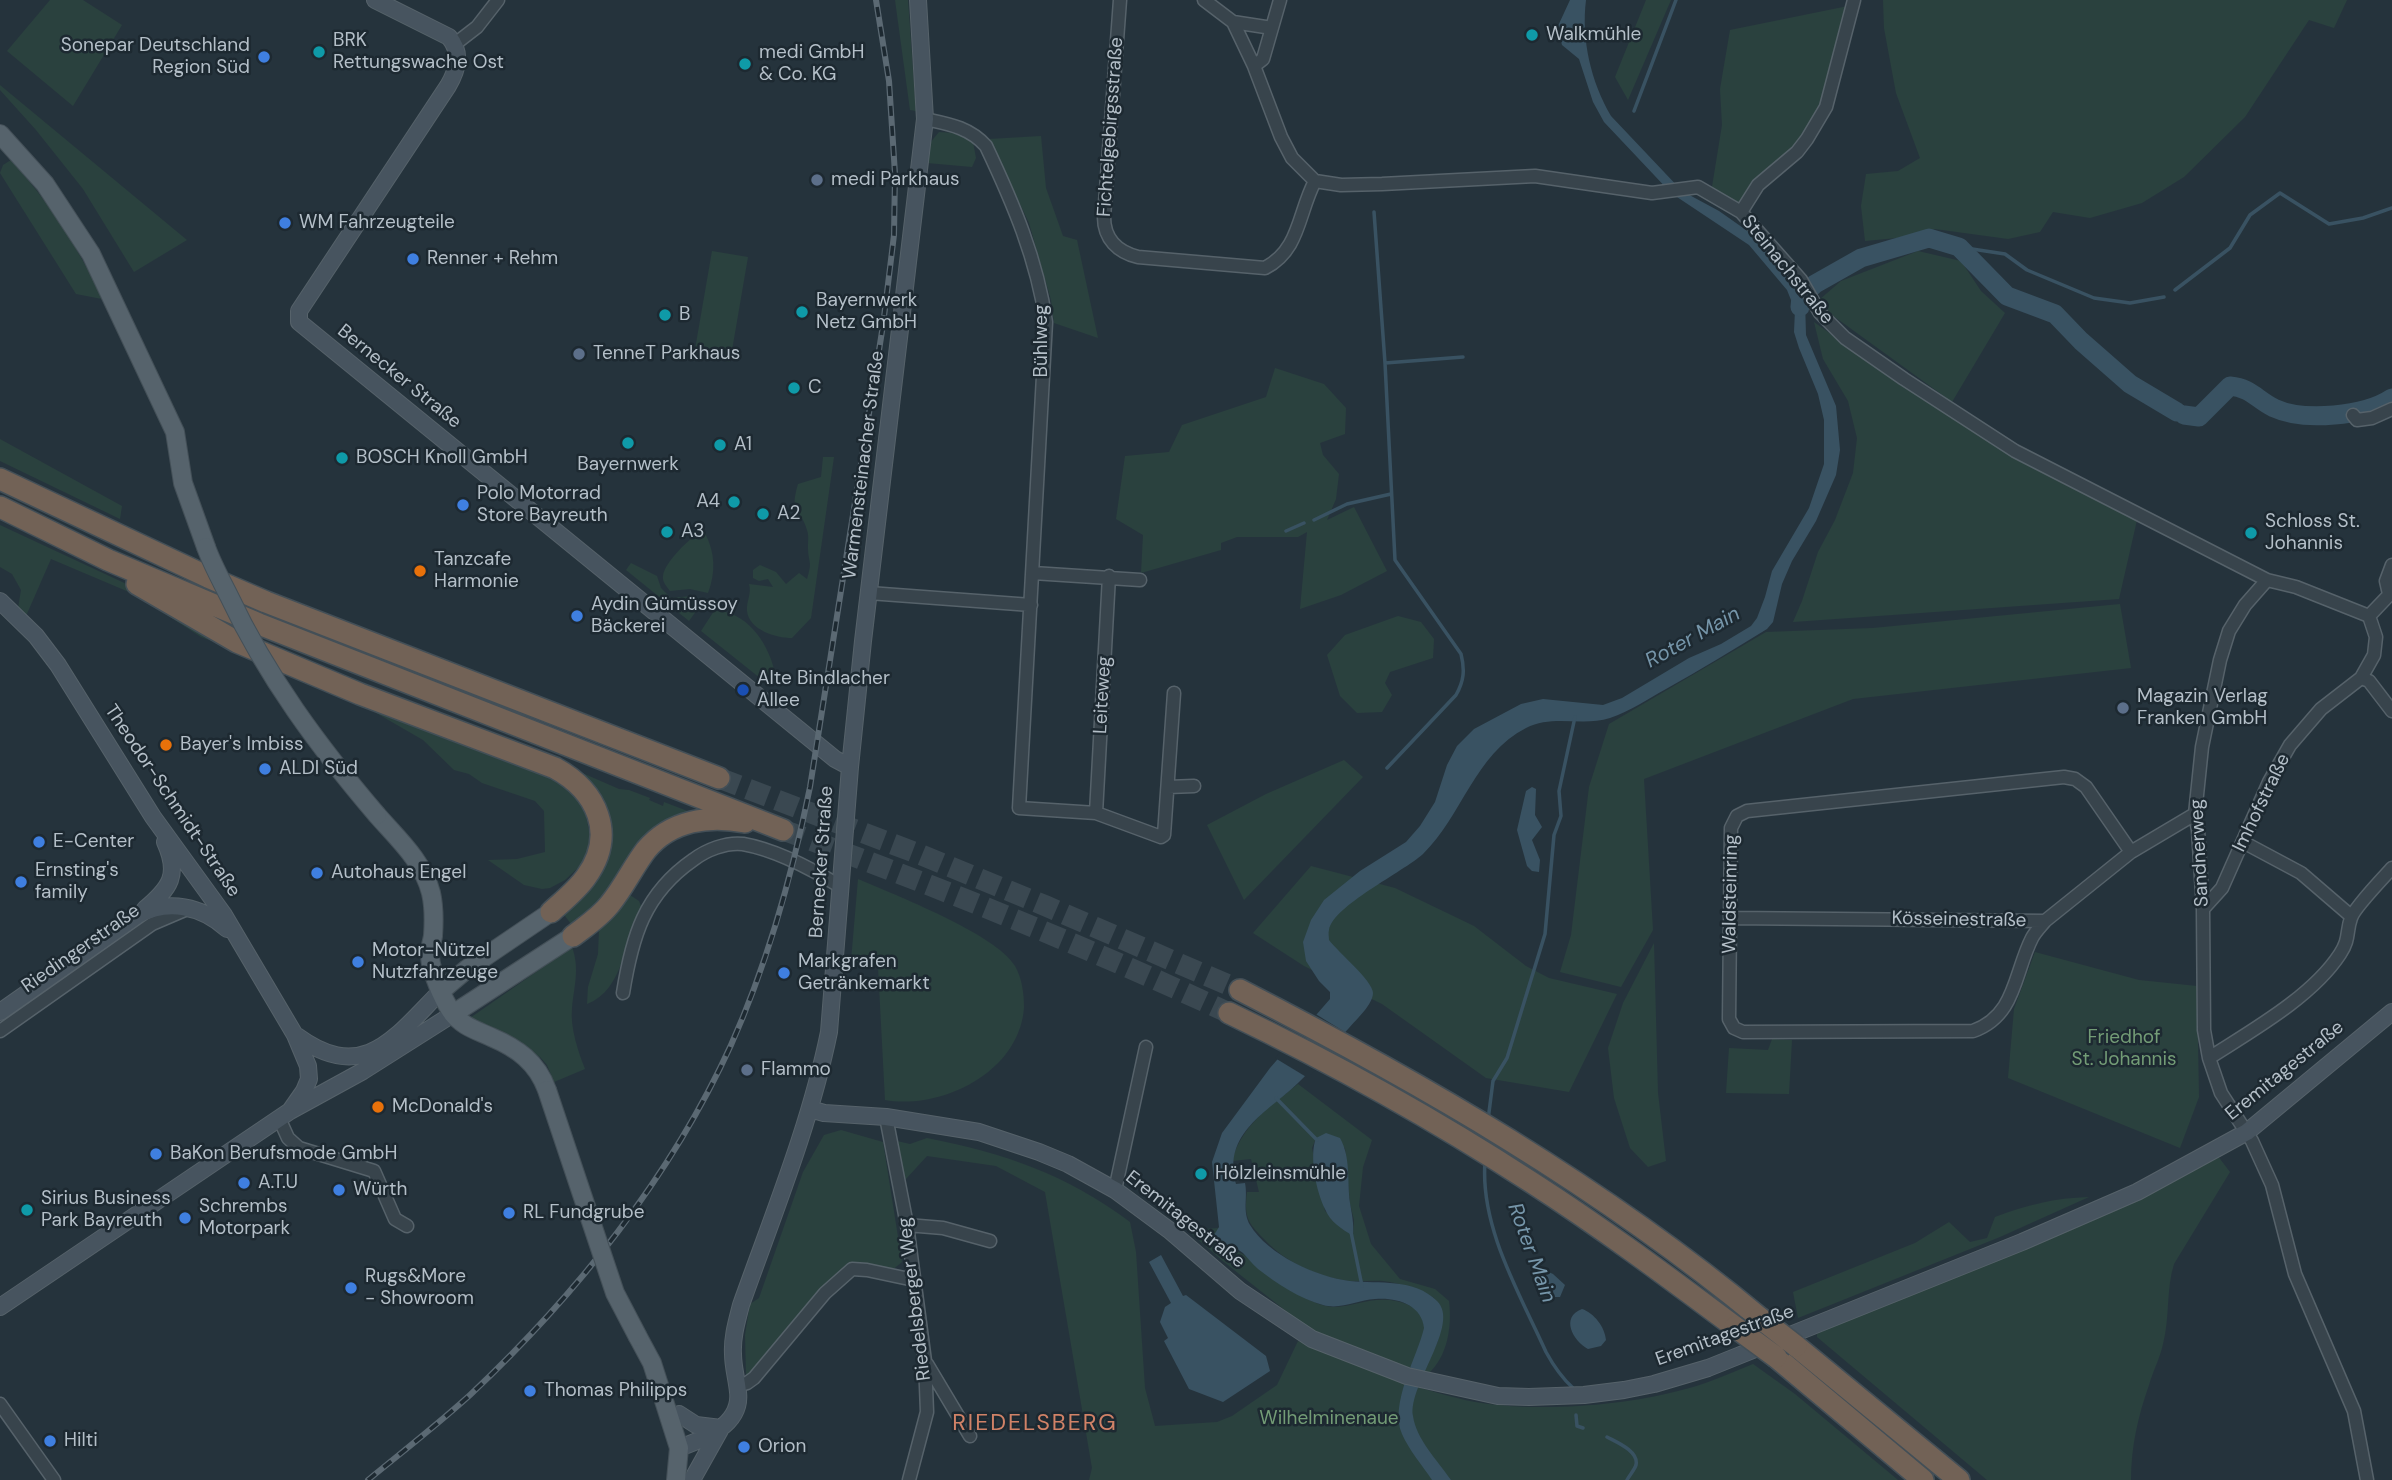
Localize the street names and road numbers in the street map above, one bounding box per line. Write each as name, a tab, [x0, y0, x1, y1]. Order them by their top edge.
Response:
street label: Fichtelgebirgsstraße	[1093, 36, 1129, 218]
street label: Steinachstraße	[1736, 211, 1838, 329]
street label: Bühlweg	[1031, 305, 1053, 377]
street label: Bernecker Straße	[333, 320, 465, 434]
street label: Warmensteinacher Straße	[839, 349, 889, 581]
street label: Leiteweg	[1090, 655, 1116, 735]
street label: Theodor-Schmidt-Straße	[99, 701, 245, 901]
street label: Imhofstraße	[2228, 750, 2296, 856]
street label: Bernecker Straße	[805, 785, 839, 939]
street label: Sandnerweg	[2186, 798, 2214, 908]
street label: Waldsteinring	[1719, 834, 1743, 954]
street label: Riedingerstraße	[17, 900, 145, 998]
street label: Kösseinestraße	[1891, 907, 2027, 933]
street label: Eremitagestraße	[2221, 1016, 2349, 1126]
street label: Eremitagestraße	[1121, 1166, 1249, 1274]
street label: Riedelsberger Weg	[894, 1216, 936, 1382]
street label: Eremitagestraße	[1653, 1300, 1797, 1372]

